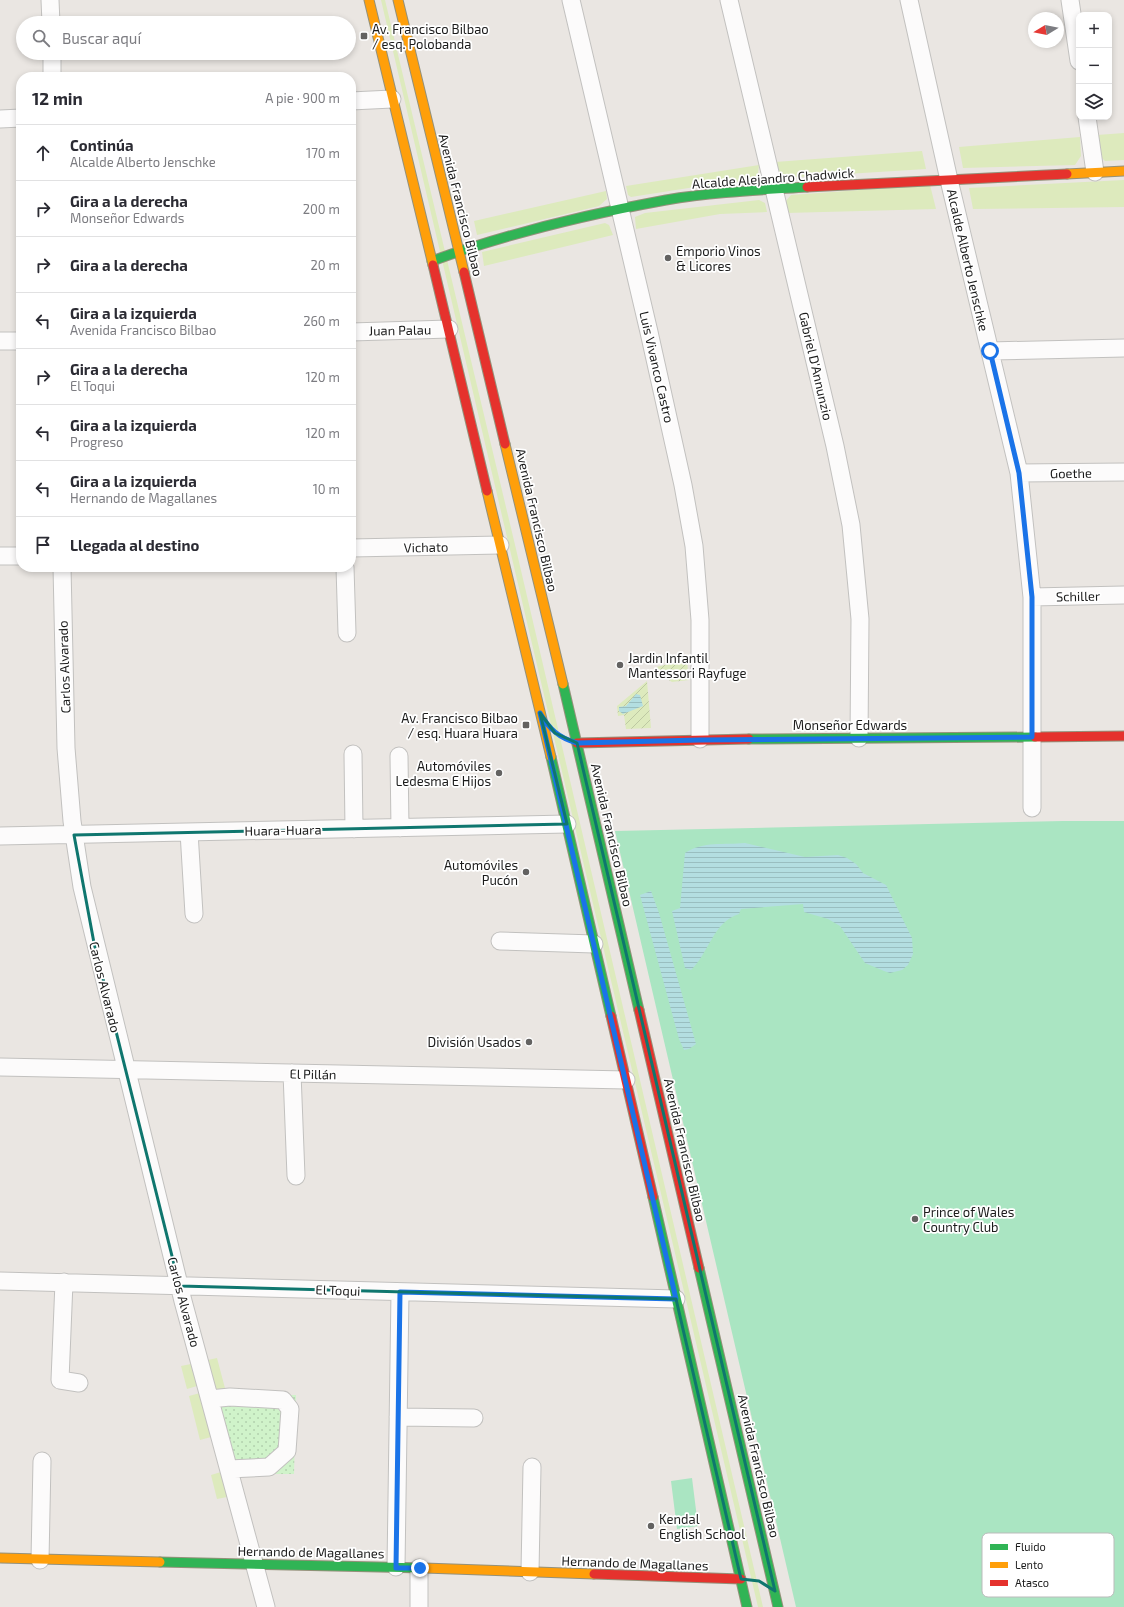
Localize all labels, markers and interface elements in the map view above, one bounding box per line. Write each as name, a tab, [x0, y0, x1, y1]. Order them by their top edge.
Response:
north arrow	[1028, 12, 1064, 48]
map controls	[1076, 12, 1112, 120]
button: +	[1076, 12, 1112, 48]
search box	[16, 16, 356, 60]
place label: Av. Francisco Bilbao / esq. Polobanda	[372, 21, 489, 52]
icon: search	[30, 27, 52, 49]
text: Buscar aquí	[62, 29, 141, 47]
marker: Av. Francisco Bilbao / esq. Polobanda	[359, 31, 369, 41]
button: −	[1076, 48, 1112, 84]
button: layers	[1076, 84, 1112, 120]
text: 12 min	[32, 88, 83, 108]
text: A pie · 900 m	[265, 90, 340, 106]
street label: Avenida Francisco Bilbao	[436, 132, 486, 278]
text: Continúa	[70, 136, 133, 154]
icon: ahead	[32, 142, 54, 164]
text: 170 m	[306, 145, 340, 161]
text: Alcalde Alberto Jenschke	[70, 154, 216, 170]
street label: Alcalde Alejandro Chadwick	[691, 164, 855, 192]
street label: Alcalde Alberto Jenschke	[944, 187, 992, 333]
text: Gira a la derecha	[70, 192, 188, 210]
icon: right	[32, 198, 54, 220]
text: 200 m	[303, 201, 340, 217]
text: Monseñor Edwards	[70, 210, 184, 226]
place label: Emporio Vinos & Licores	[676, 243, 761, 274]
marker: Emporio Vinos & Licores	[663, 253, 673, 263]
icon: right	[32, 254, 54, 276]
text: Gira a la derecha	[70, 256, 188, 274]
text: 20 m	[311, 257, 340, 273]
text: Gira a la izquierda	[70, 304, 197, 322]
icon: left	[32, 310, 54, 332]
street label: Luis Vivanco Castro	[636, 310, 678, 424]
street label: Gabriel D'Annunzio	[796, 310, 836, 422]
text: 260 m	[303, 313, 340, 329]
street label: Juan Palau	[369, 321, 431, 339]
text: Avenida Francisco Bilbao	[70, 322, 216, 338]
route start	[981, 342, 999, 360]
text: Gira a la derecha	[70, 360, 188, 378]
icon: right	[32, 366, 54, 388]
text: 120 m	[305, 369, 340, 385]
text: El Toqui	[70, 378, 115, 394]
text: Gira a la izquierda	[70, 416, 197, 434]
icon: left	[32, 422, 54, 444]
text: 120 m	[305, 425, 340, 441]
text: Progreso	[70, 434, 123, 450]
street label: Avenida Francisco Bilbao	[513, 447, 561, 593]
street label: Goethe	[1050, 465, 1092, 481]
text: Gira a la izquierda	[70, 472, 197, 490]
icon: left	[32, 478, 54, 500]
text: 10 m	[313, 481, 340, 497]
text: Hernando de Magallanes	[70, 490, 217, 506]
icon: arrive	[32, 534, 54, 556]
text: Llegada al destino	[70, 536, 199, 554]
street label: Vichato	[404, 539, 448, 555]
street label: Schiller	[1056, 588, 1100, 604]
street label: Carlos Alvarado	[54, 620, 74, 714]
place label: Jardin Infantil Mantessori Rayfuge	[628, 650, 747, 681]
marker: Jardin Infantil Mantessori Rayfuge	[615, 660, 625, 670]
place label: Av. Francisco Bilbao / esq. Huara Huara	[401, 710, 518, 741]
street label: Monseñor Edwards	[793, 717, 907, 733]
marker: Av. Francisco Bilbao / esq. Huara Huara	[521, 720, 531, 730]
place label: Automóviles Ledesma E Hijos	[396, 758, 491, 789]
street label: Avenida Francisco Bilbao	[588, 762, 636, 908]
marker: Automóviles Ledesma E Hijos	[494, 768, 504, 778]
street label: Huara-Huara	[244, 821, 322, 839]
place label: Automóviles Pucón	[444, 857, 518, 888]
marker: Automóviles Pucón	[521, 867, 531, 877]
street label: Carlos Alvarado	[86, 940, 124, 1034]
place label: División Usados	[428, 1034, 521, 1050]
marker: División Usados	[524, 1037, 534, 1047]
street label: El Pillán	[289, 1066, 337, 1082]
street label: Avenida Francisco Bilbao	[661, 1077, 709, 1223]
place label: Prince of Wales Country Club	[923, 1204, 1014, 1235]
marker: Prince of Wales Country Club	[910, 1214, 920, 1224]
street label: Carlos Alvarado	[164, 1255, 204, 1349]
street label: El Toqui	[315, 1281, 361, 1299]
street label: Avenida Francisco Bilbao	[735, 1393, 783, 1539]
place label: Kendal English School	[659, 1511, 745, 1542]
marker: Kendal English School	[646, 1521, 656, 1531]
legend	[982, 1533, 1114, 1597]
text: Fluido	[1015, 1540, 1046, 1553]
street label: Hernando de Magallanes	[237, 1543, 385, 1561]
street label: Hernando de Magallanes	[561, 1552, 709, 1574]
text: Lento	[1015, 1558, 1043, 1571]
route end	[411, 1559, 429, 1577]
text: Atasco	[1015, 1576, 1049, 1589]

